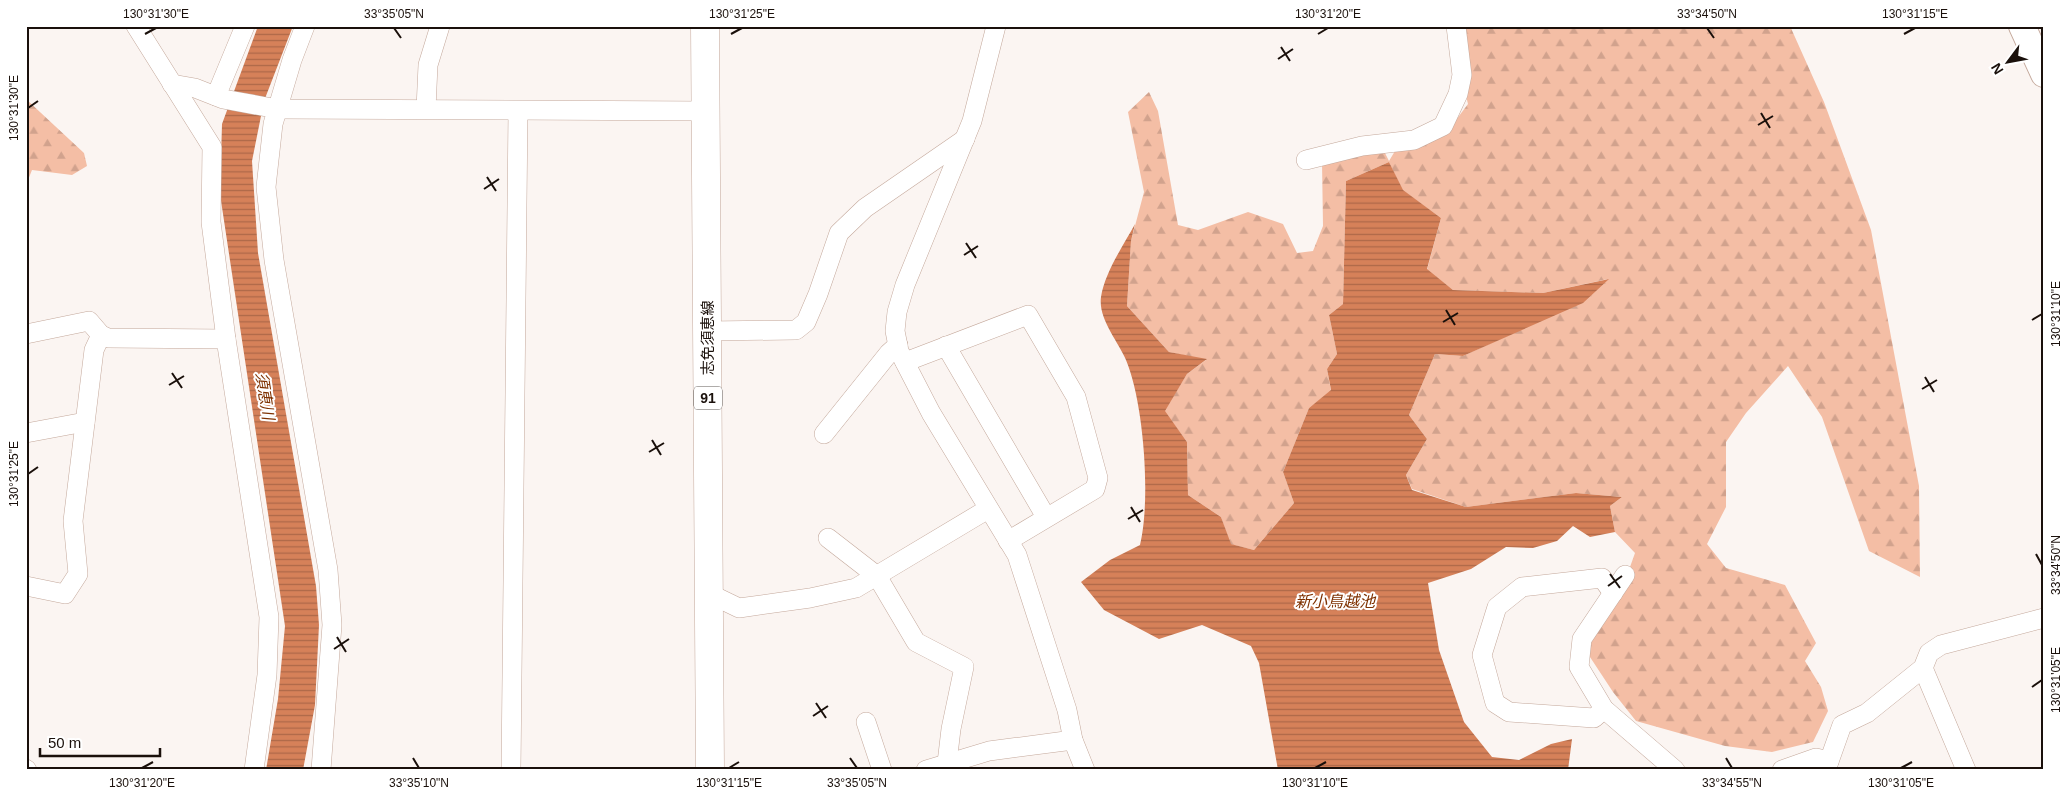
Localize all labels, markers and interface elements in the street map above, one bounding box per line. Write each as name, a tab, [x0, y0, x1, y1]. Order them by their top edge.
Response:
text: 130°31'30"E	[123, 7, 189, 21]
text: 33°35'05"N	[364, 7, 424, 21]
text: 130°31'25"E	[709, 7, 775, 21]
text: 130°31'20"E	[1295, 7, 1361, 21]
text: 33°34'50"N	[1677, 7, 1737, 21]
text: 130°31'15"E	[1882, 7, 1948, 21]
north arrow	[1982, 38, 2032, 88]
text: N	[1988, 60, 2006, 77]
text: 130°31'30"E	[7, 75, 21, 141]
text: 130°31'10"E	[2049, 281, 2063, 347]
street label: 志免須恵線	[699, 300, 716, 376]
water label: 須恵川	[253, 371, 277, 423]
road number: 91	[694, 386, 722, 409]
text: 130°31'25"E	[7, 441, 21, 507]
text: 33°34'50"N	[2049, 535, 2063, 595]
water label: 新小鳥越池	[1295, 593, 1377, 610]
text: 130°31'05"E	[2049, 647, 2063, 713]
scale bar	[40, 726, 160, 758]
text: 50 m	[48, 734, 81, 751]
text: 130°31'20"E	[109, 776, 175, 790]
text: 33°35'10"N	[389, 776, 449, 790]
text: 130°31'15"E	[696, 776, 762, 790]
text: 33°35'05"N	[827, 776, 887, 790]
text: 130°31'10"E	[1282, 776, 1348, 790]
text: 33°34'55"N	[1702, 776, 1762, 790]
text: 130°31'05"E	[1868, 776, 1934, 790]

